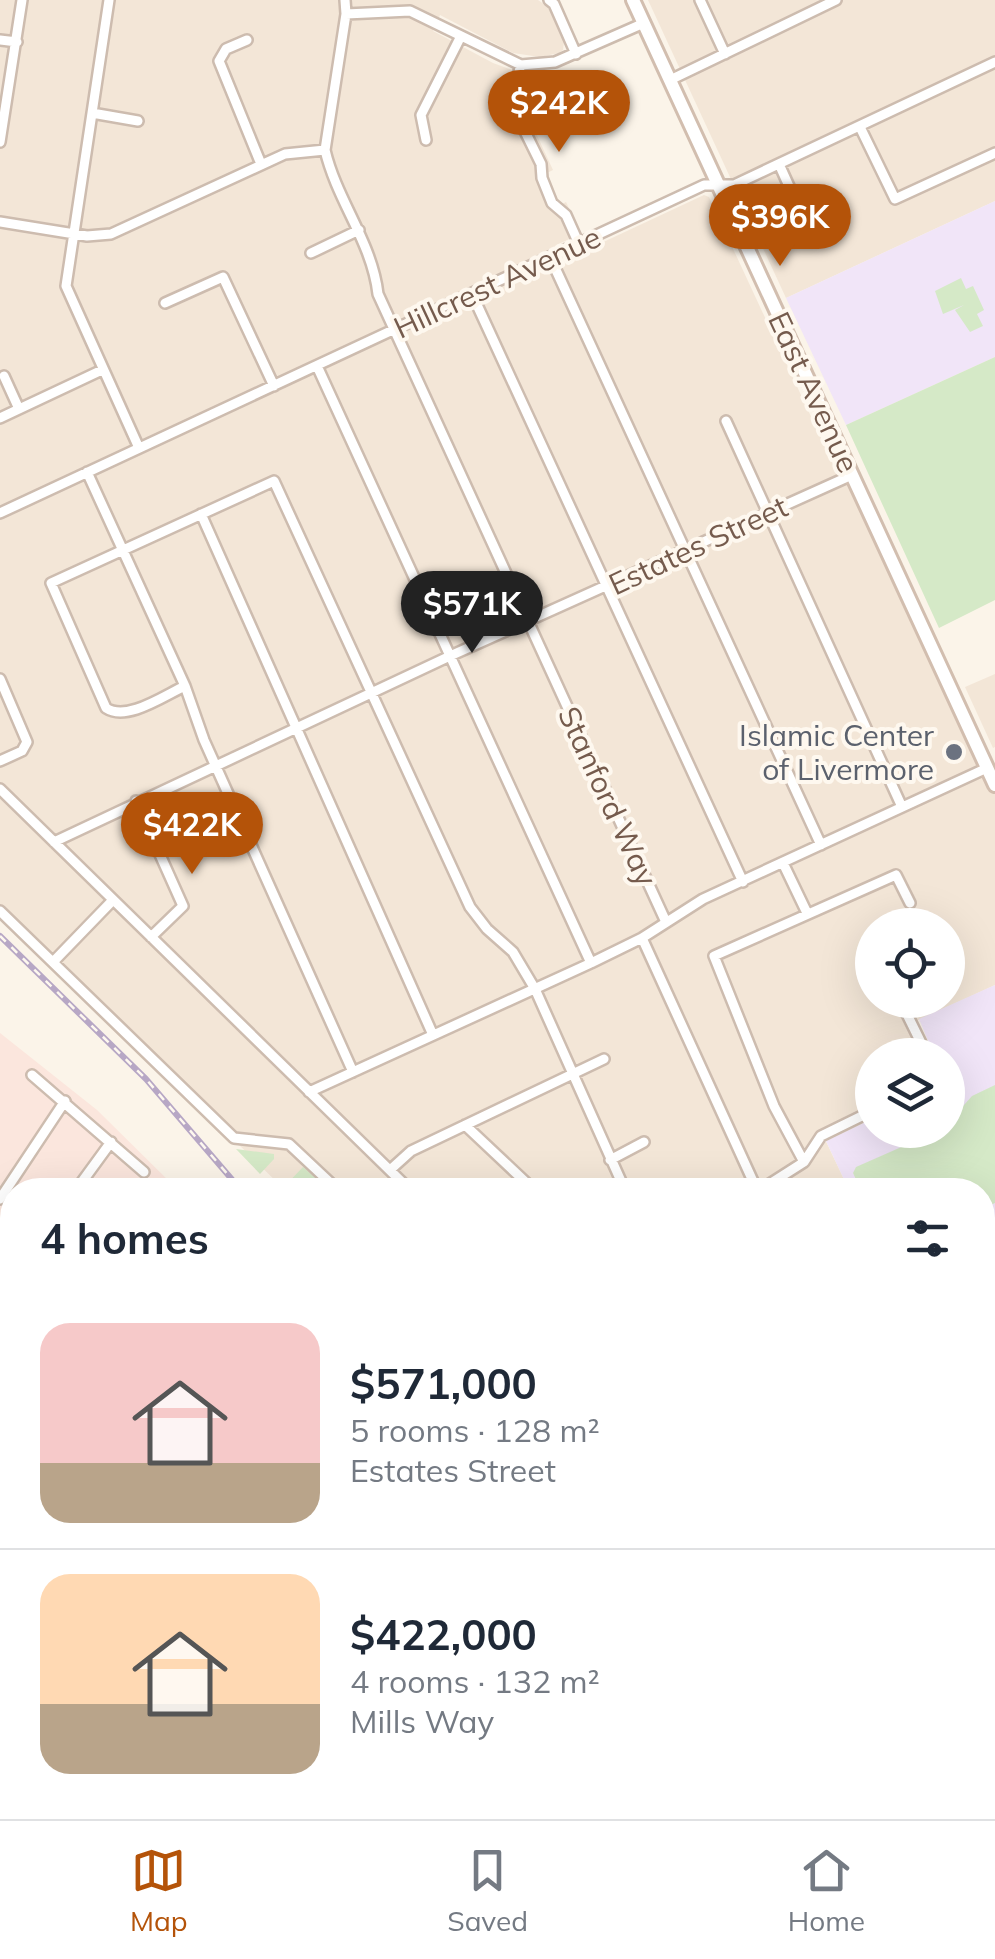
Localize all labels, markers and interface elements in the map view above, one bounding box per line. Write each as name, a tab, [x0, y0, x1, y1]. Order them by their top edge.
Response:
pin: $242K	[489, 70, 629, 155]
text: $242K	[510, 82, 608, 122]
pin: $396K	[710, 184, 850, 269]
text: $396K	[731, 196, 829, 236]
street label: Hillcrest Avenue	[388, 217, 606, 347]
street label: East Avenue	[760, 306, 868, 478]
street label: Estates Street	[603, 487, 793, 603]
pin: $571K	[402, 571, 542, 656]
text: $571K	[423, 583, 521, 623]
street label: Stanford Way	[550, 700, 666, 892]
place label: Islamic Center of Livermore	[739, 716, 934, 788]
marker: Islamic Center of Livermore	[943, 741, 965, 763]
pin: $422K	[122, 792, 262, 877]
text: $422K	[143, 804, 241, 844]
map controls	[855, 908, 965, 1148]
button: locate	[855, 908, 965, 1018]
button: layers	[855, 1038, 965, 1148]
icon: filters	[900, 1211, 955, 1266]
text: 4 homes	[40, 1212, 209, 1265]
text: $571,000	[350, 1357, 537, 1410]
icon: home	[120, 1363, 240, 1483]
text: 5 rooms · 128 m²	[350, 1410, 600, 1450]
text: Estates Street	[350, 1450, 556, 1490]
text: $422,000	[350, 1608, 537, 1661]
icon: home	[120, 1614, 240, 1734]
text: 4 rooms · 132 m²	[350, 1661, 600, 1701]
text: Mills Way	[350, 1701, 494, 1741]
tab: Map	[130, 1843, 188, 1938]
tab: Saved	[447, 1843, 528, 1938]
tab: Home	[788, 1843, 865, 1938]

